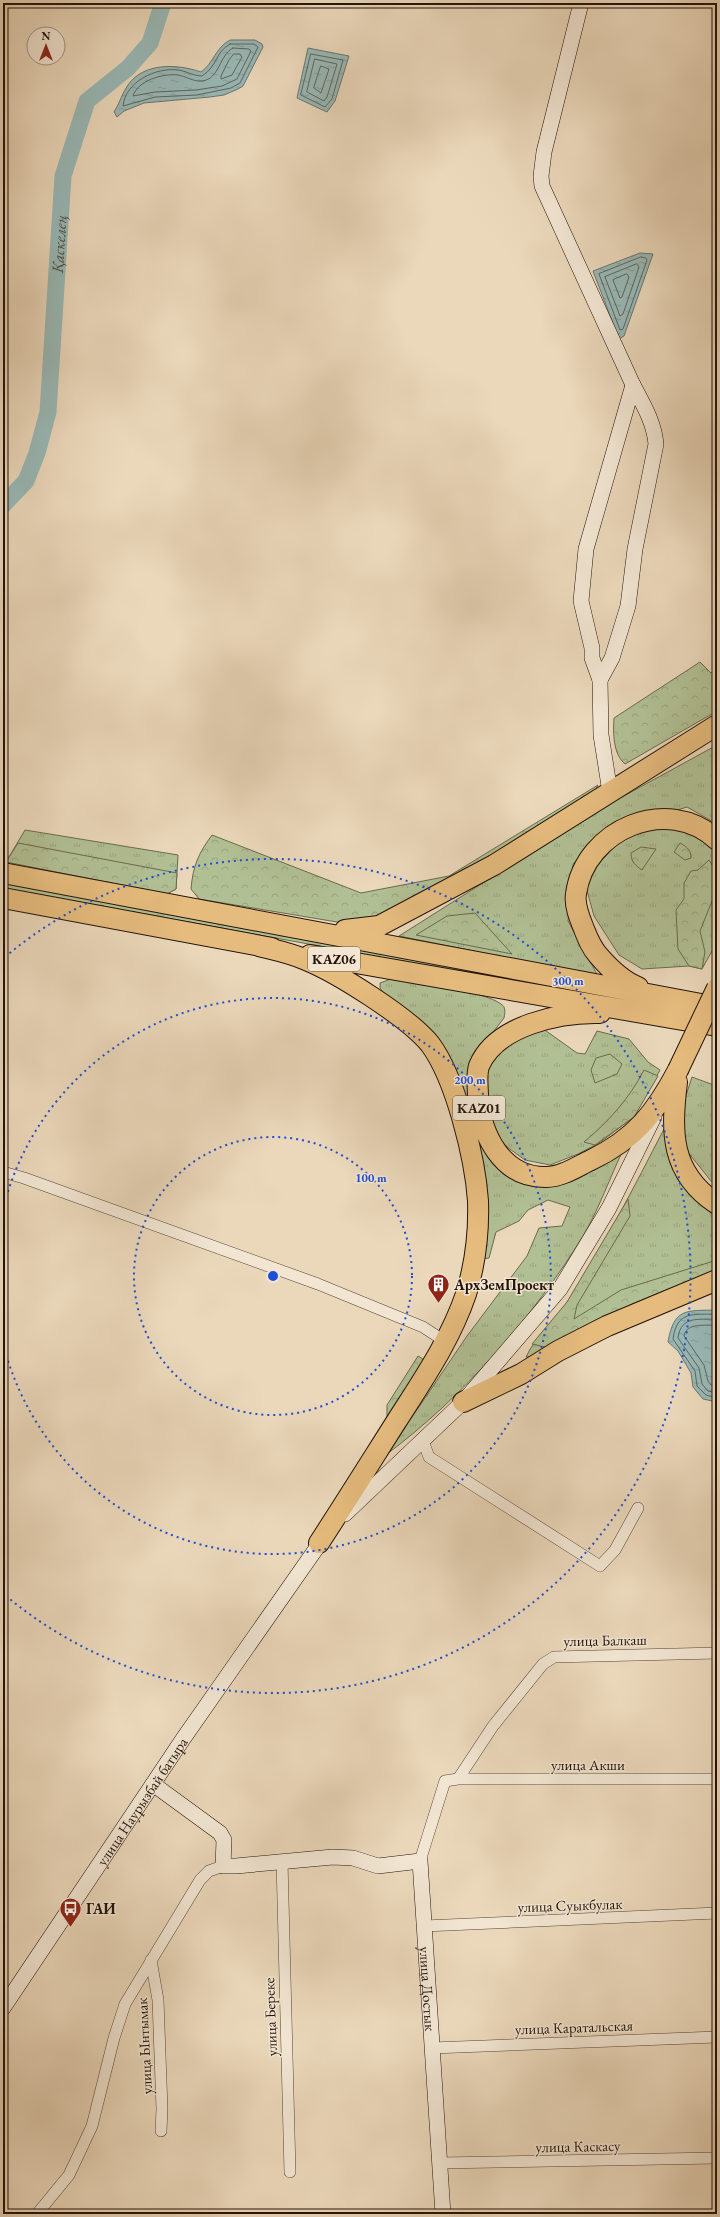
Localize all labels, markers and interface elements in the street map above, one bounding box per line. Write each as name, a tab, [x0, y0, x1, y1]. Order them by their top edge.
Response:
north arrow	[26, 26, 66, 66]
text: N	[42, 29, 51, 43]
water label: Қаскелең	[46, 214, 71, 275]
road number: KАZ06	[308, 947, 360, 971]
text: 300 m	[552, 973, 584, 989]
text: 200 m	[454, 1072, 486, 1088]
road number: KАZ01	[453, 1096, 505, 1120]
text: 100 m	[355, 1170, 387, 1186]
centre of rings	[266, 1269, 280, 1283]
building icon: АрхЗемПроект	[425, 1271, 451, 1304]
place label: АрхЗемПроект	[453, 1275, 554, 1294]
street label: улица Балкаш	[563, 1630, 647, 1650]
street label: улица Наурызбай батыра	[92, 1733, 191, 1869]
street label: улица Акши	[551, 1755, 625, 1774]
street label: улица Суыкбулак	[517, 1894, 623, 1916]
bus stop icon: ГАИ	[58, 1895, 84, 1928]
place label: ГАИ	[86, 1899, 116, 1918]
street label: улица Достык	[416, 1946, 441, 2032]
street label: улица Береке	[259, 1977, 281, 2057]
street label: улица Ынтымак	[132, 1997, 156, 2095]
street label: улица Каратальская	[515, 2015, 634, 2039]
street label: улица Каскасу	[535, 2136, 621, 2156]

